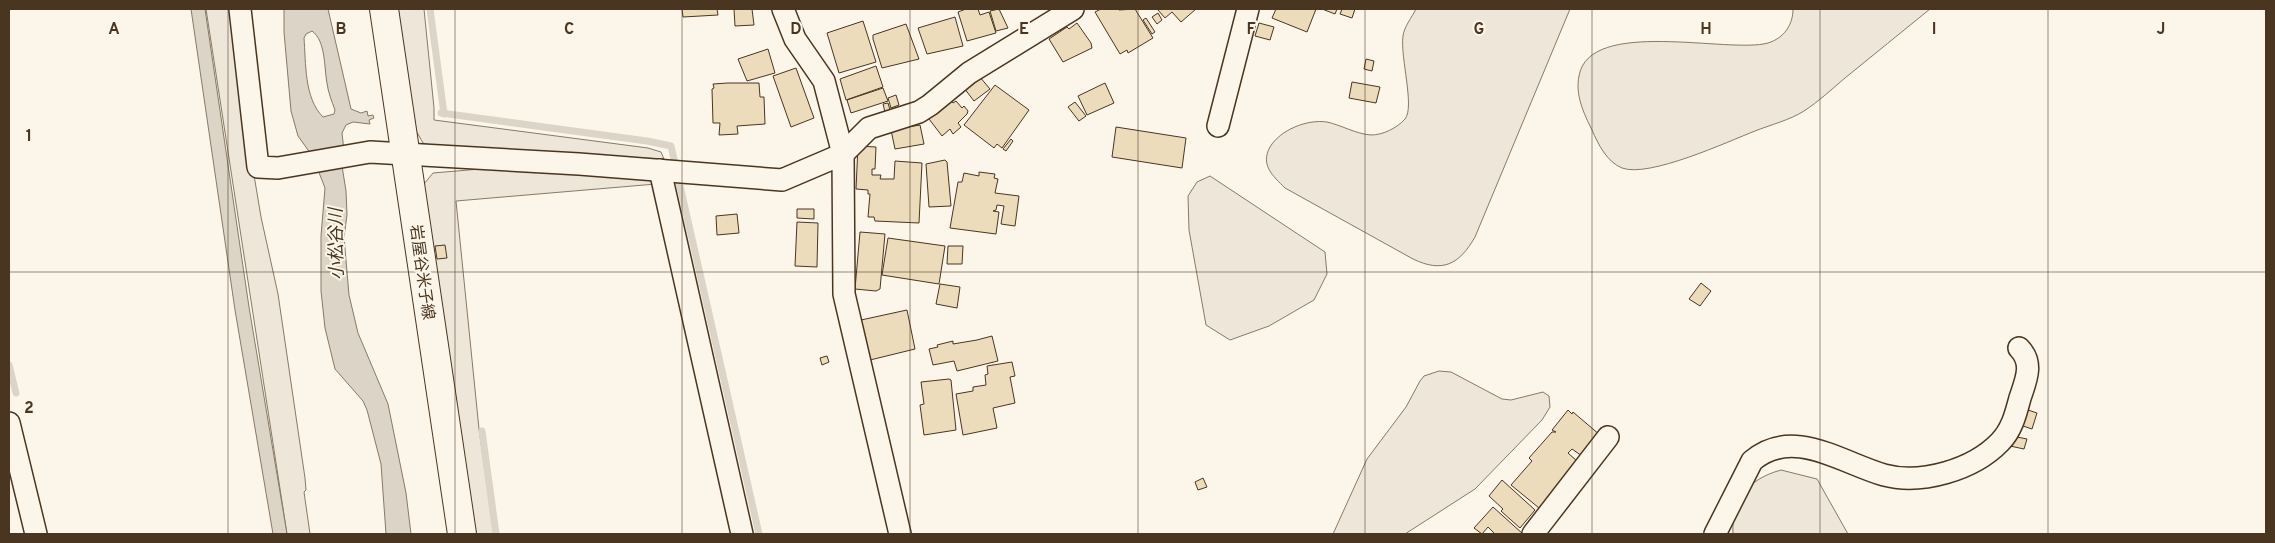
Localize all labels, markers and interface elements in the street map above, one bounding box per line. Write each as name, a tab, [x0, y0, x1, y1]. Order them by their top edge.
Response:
text: A	[108, 20, 120, 40]
text: B	[335, 20, 347, 40]
text: C	[564, 20, 574, 40]
text: D	[790, 20, 802, 40]
text: E	[1019, 20, 1029, 40]
text: F	[1246, 20, 1256, 40]
text: G	[1474, 20, 1484, 40]
text: H	[1700, 20, 1712, 40]
text: I	[1932, 20, 1936, 40]
text: J	[2157, 20, 2165, 40]
text: 1	[26, 127, 32, 147]
water label: 小松谷川	[325, 206, 350, 280]
street label: 岩屋谷米子線	[404, 223, 438, 321]
text: 2	[24, 399, 34, 419]

